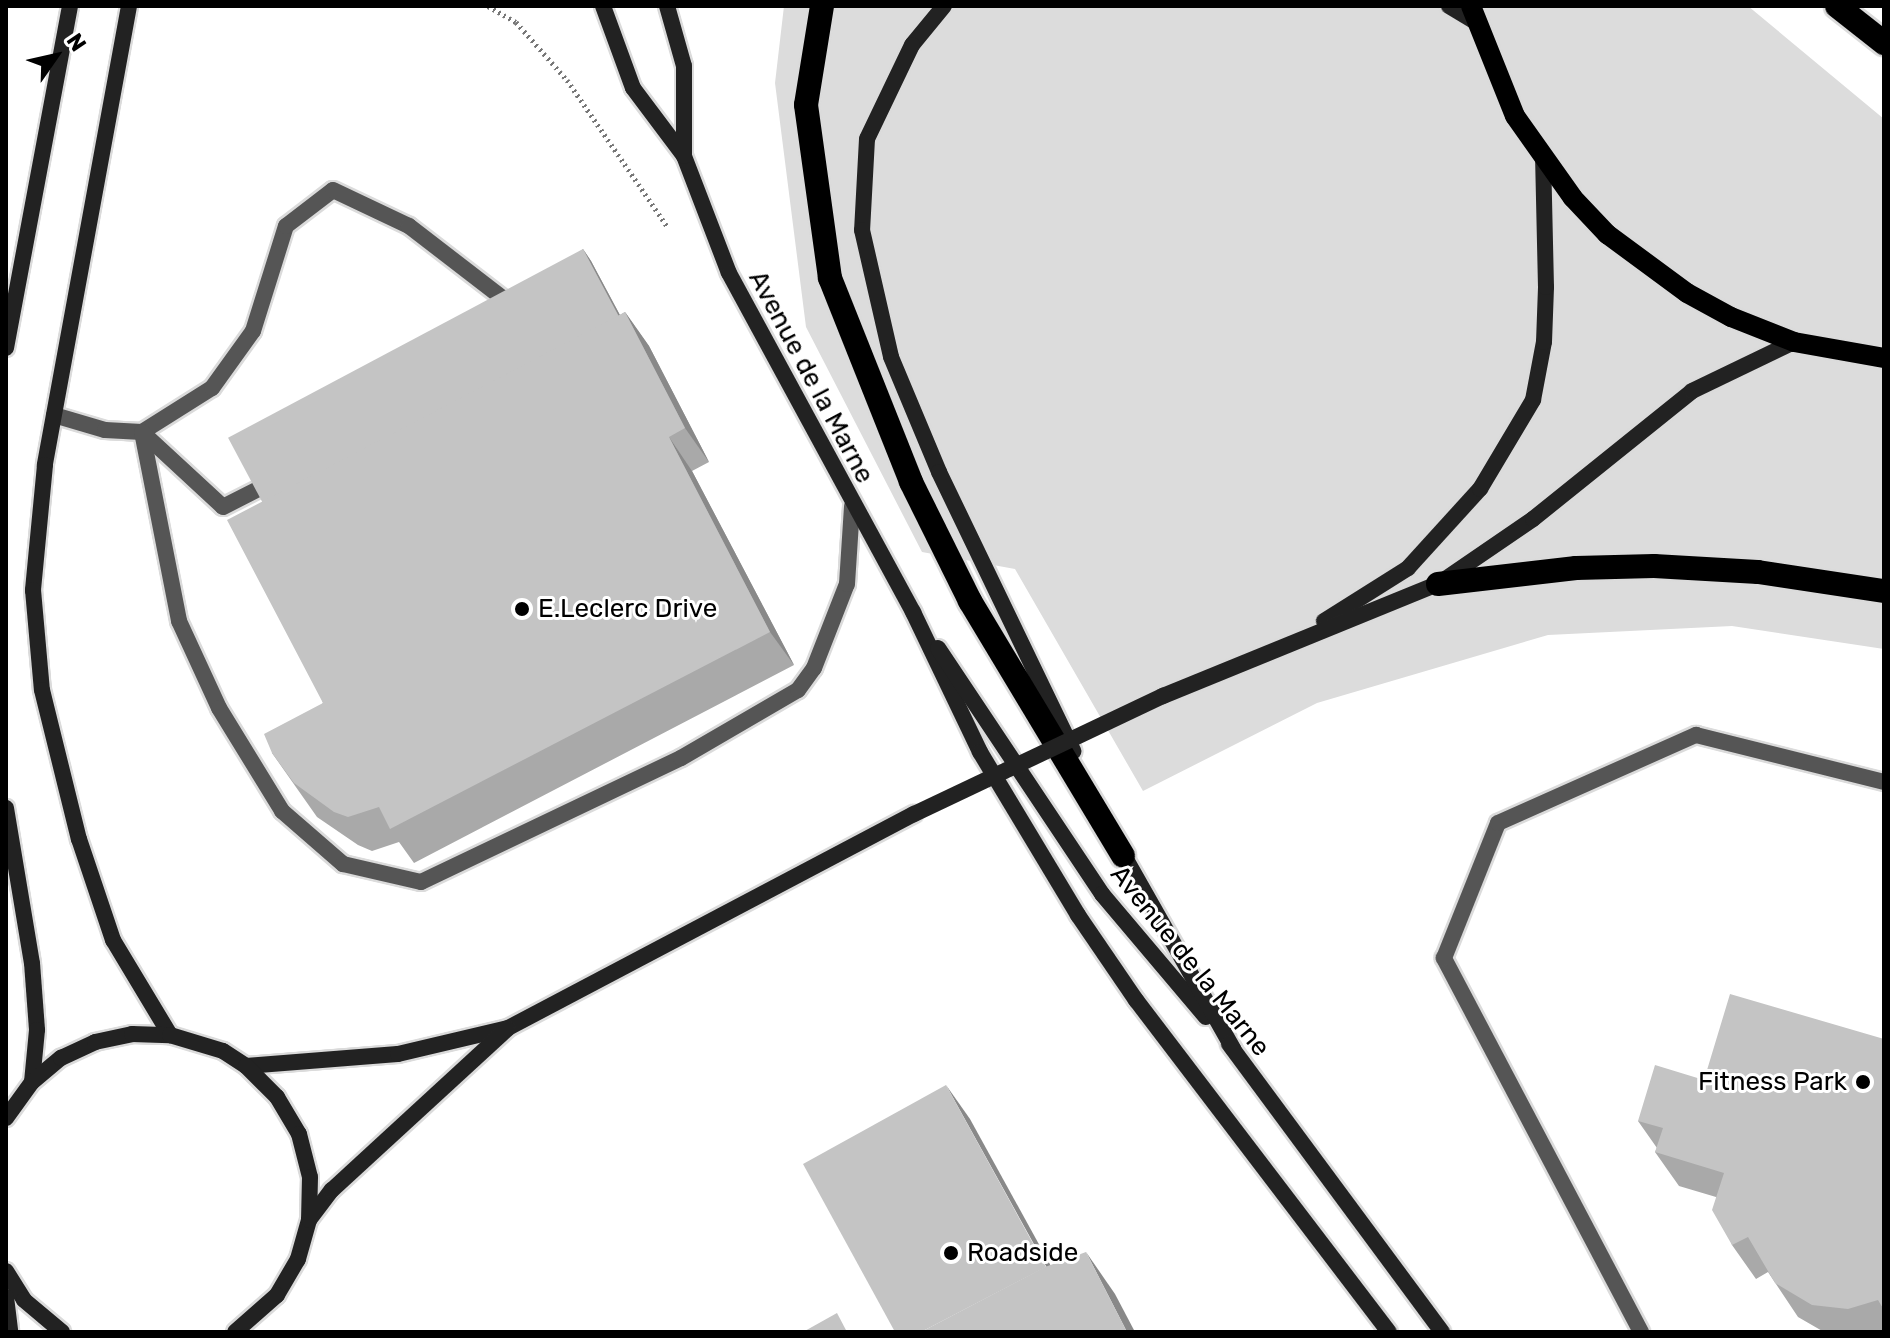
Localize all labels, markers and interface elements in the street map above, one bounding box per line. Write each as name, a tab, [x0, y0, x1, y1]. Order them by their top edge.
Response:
north arrow	[16, 16, 96, 96]
text: N	[61, 28, 92, 56]
street label: Avenue de la Marne	[742, 265, 880, 489]
place label: E.Leclerc Drive	[538, 593, 717, 625]
marker: E.Leclerc Drive	[513, 600, 531, 618]
street label: Avenue de la Marne	[1104, 859, 1276, 1063]
place label: Fitness Park	[1698, 1066, 1847, 1098]
marker: Fitness Park	[1854, 1073, 1872, 1091]
place label: Roadside	[967, 1237, 1078, 1269]
marker: Roadside	[942, 1244, 960, 1262]

